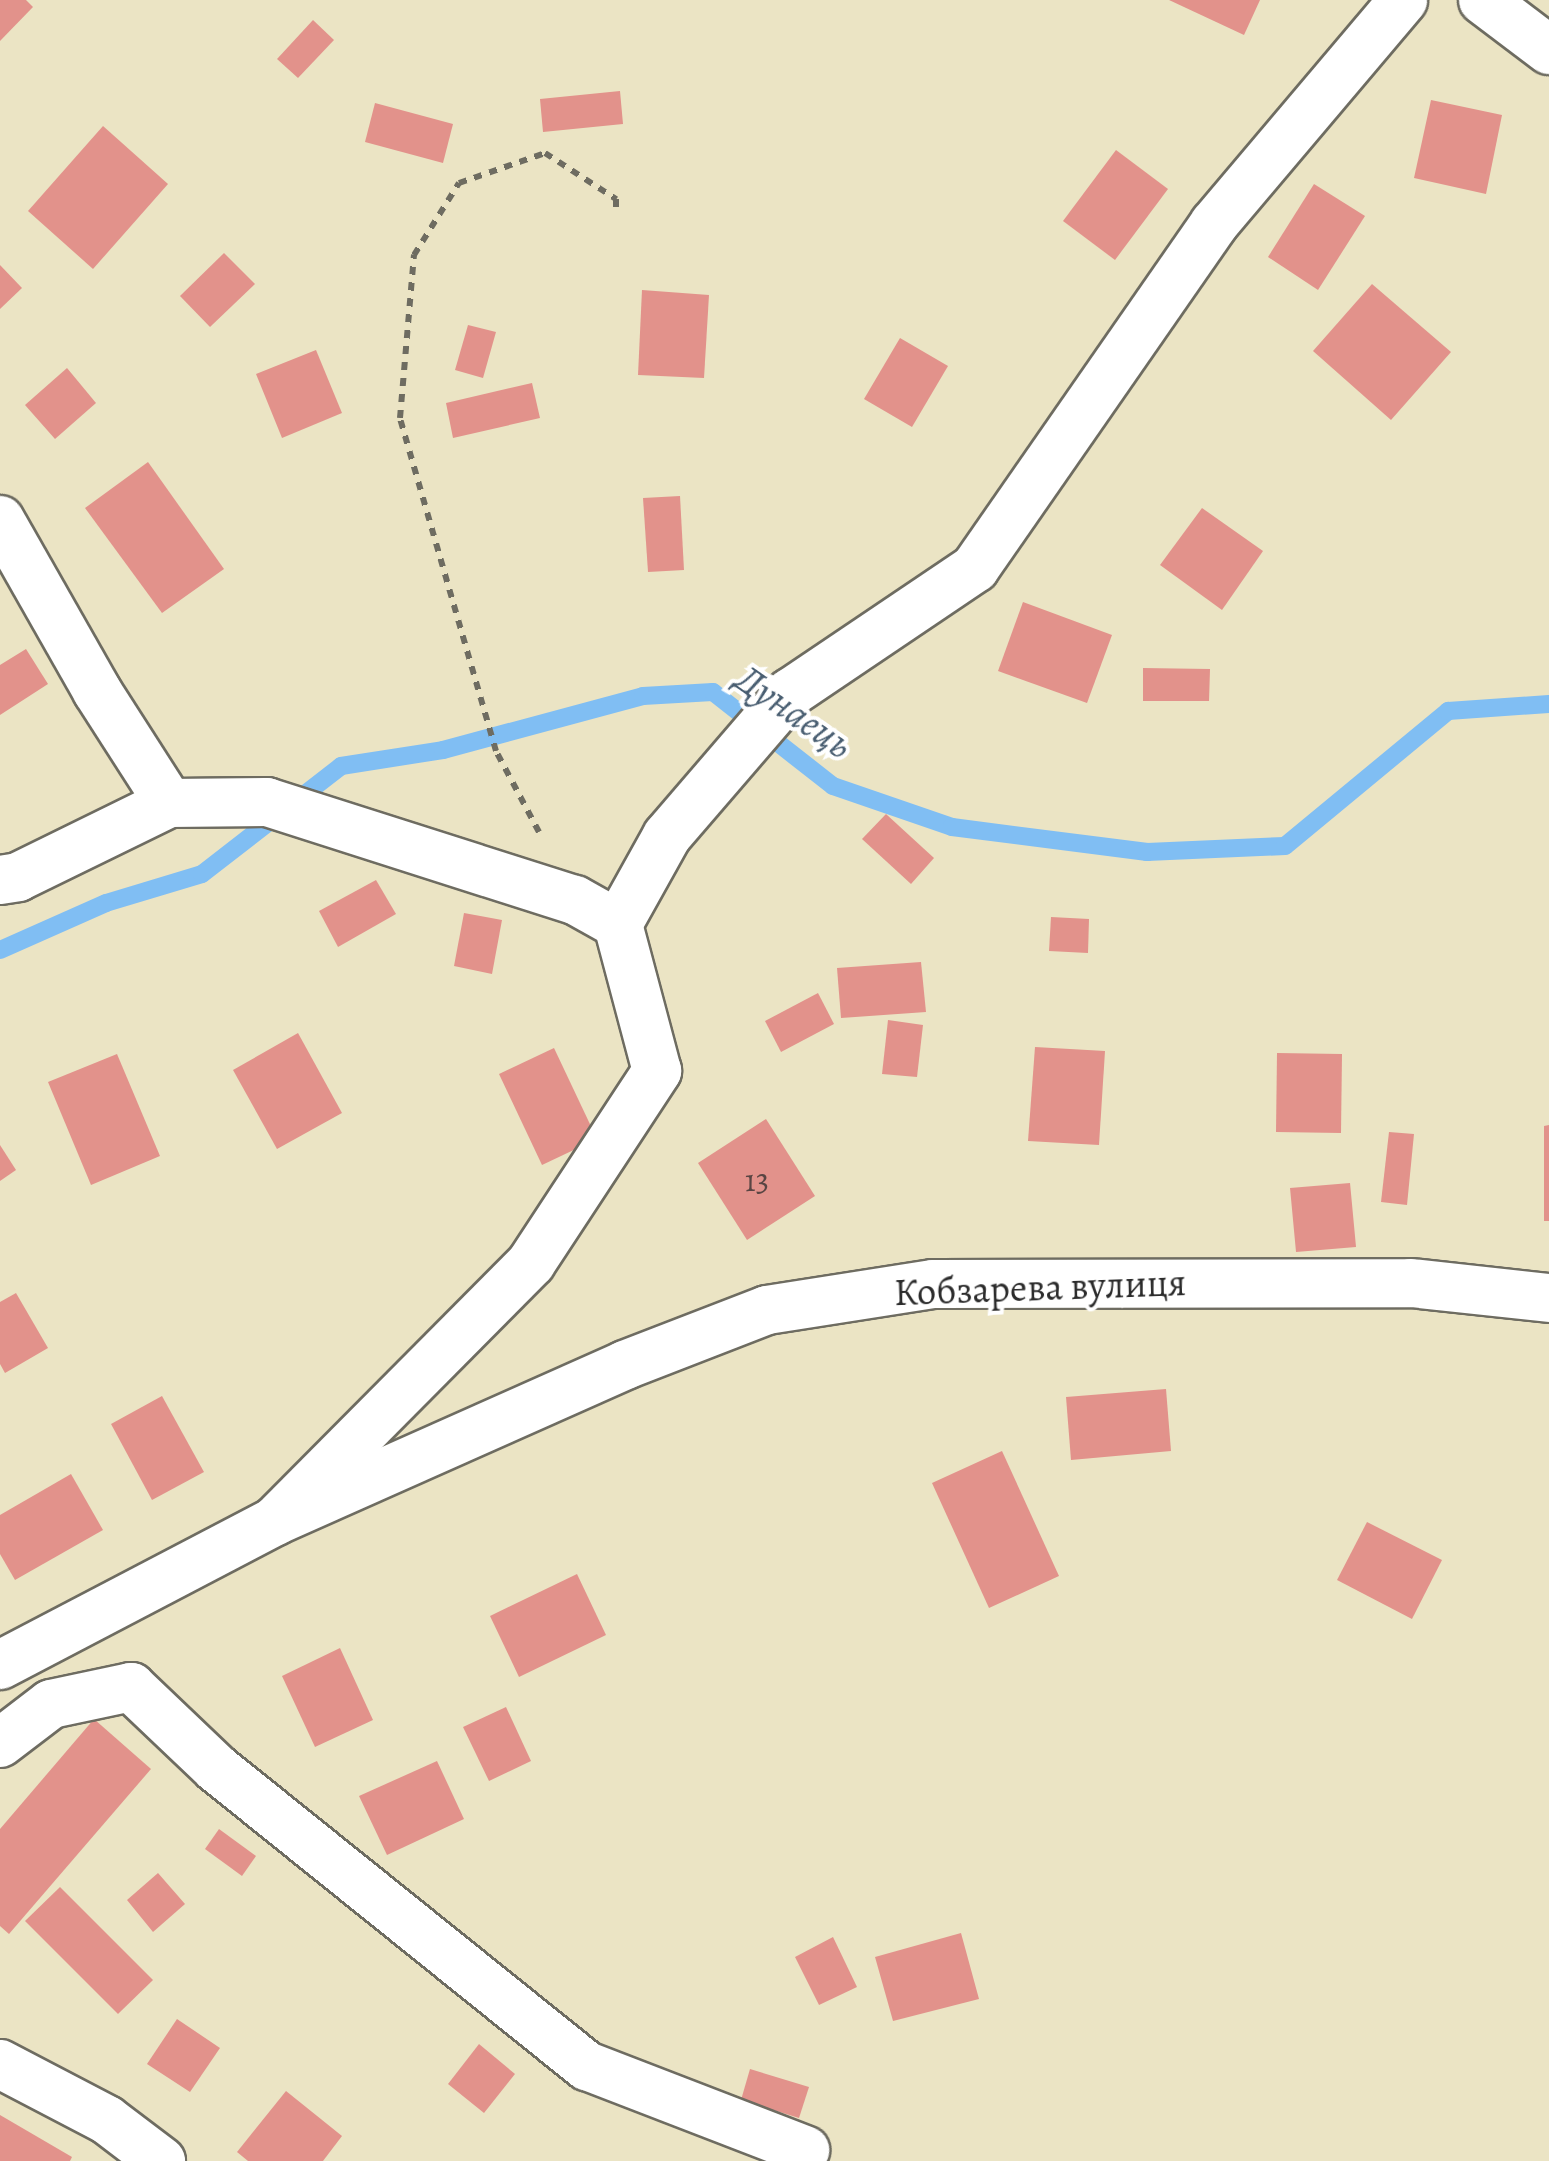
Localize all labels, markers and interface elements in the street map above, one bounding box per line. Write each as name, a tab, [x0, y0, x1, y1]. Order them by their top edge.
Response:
water label: Дунаець	[727, 655, 861, 769]
house number: 13	[745, 1161, 769, 1199]
street label: Кобзарева вулиця	[893, 1260, 1187, 1316]

